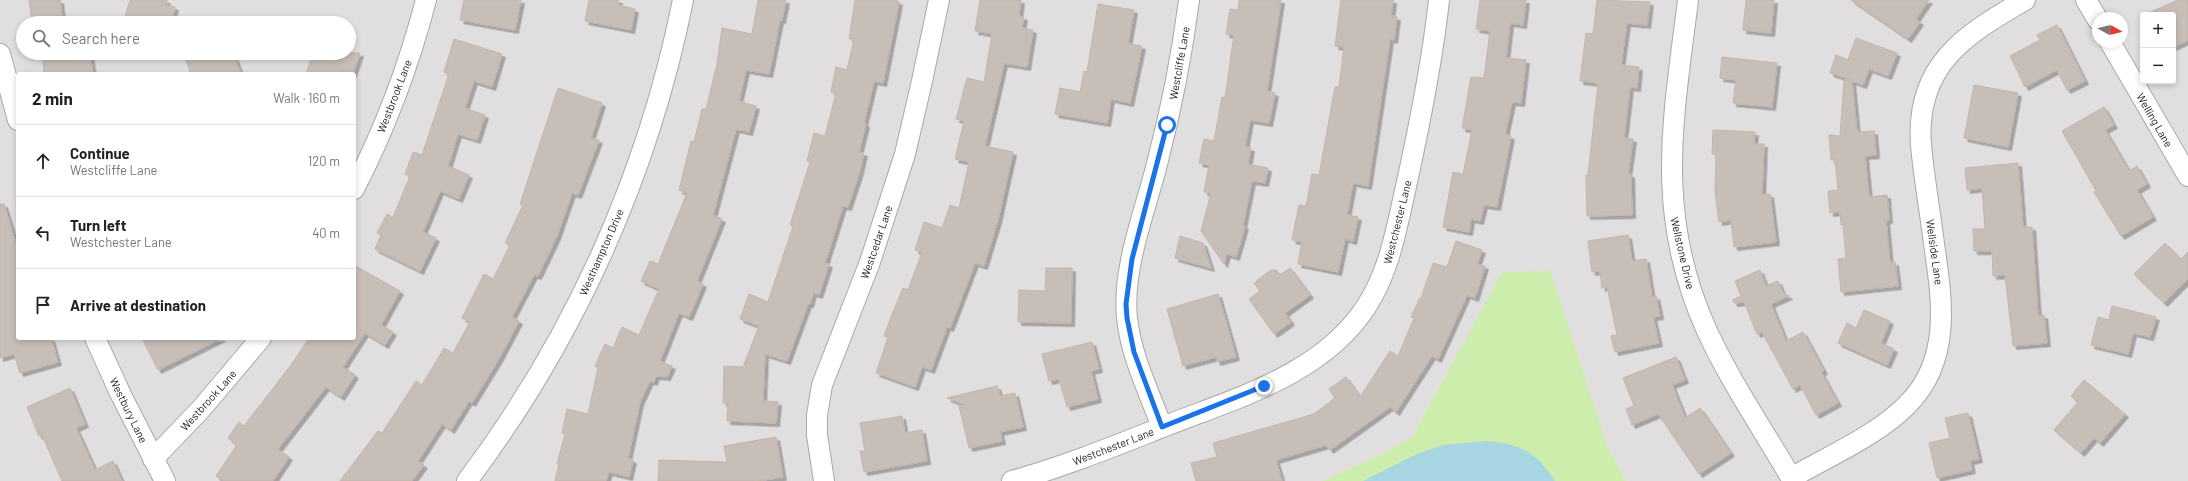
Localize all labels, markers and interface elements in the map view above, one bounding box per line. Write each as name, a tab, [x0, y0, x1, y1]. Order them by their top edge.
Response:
north arrow	[2092, 12, 2128, 48]
map controls	[2140, 12, 2176, 84]
button: +	[2140, 12, 2176, 48]
search box	[16, 16, 356, 60]
street label: Westcliffe Lane	[1166, 25, 1192, 101]
icon: search	[30, 27, 52, 49]
text: Search here	[62, 29, 140, 47]
button: −	[2140, 48, 2176, 84]
street label: Westbrook Lane	[374, 57, 414, 134]
text: 2 min	[32, 88, 73, 108]
text: Walk · 160 m	[273, 90, 340, 106]
street label: Welling Lane	[2134, 91, 2176, 150]
route start	[1158, 116, 1176, 134]
text: Continue	[70, 144, 130, 162]
icon: ahead	[32, 150, 54, 172]
text: 120 m	[308, 153, 340, 169]
text: Westcliffe Lane	[70, 162, 157, 178]
street label: Westchester Lane	[1380, 179, 1414, 265]
street label: Westcedar Lane	[857, 203, 895, 281]
street label: Westhampton Drive	[576, 207, 626, 297]
text: Turn left	[70, 216, 126, 234]
street label: Wellstone Drive	[1668, 216, 1698, 290]
street label: Wellside Lane	[1924, 219, 1946, 286]
icon: left	[32, 222, 54, 244]
text: 40 m	[312, 225, 340, 241]
text: Westchester Lane	[70, 234, 172, 250]
icon: arrive	[32, 294, 54, 316]
text: Arrive at destination	[70, 296, 206, 314]
street label: Westbrook Lane	[177, 367, 239, 433]
street label: Westbury Lane	[108, 375, 151, 445]
route end	[1255, 377, 1273, 395]
street label: Westchester Lane	[1070, 424, 1156, 467]

